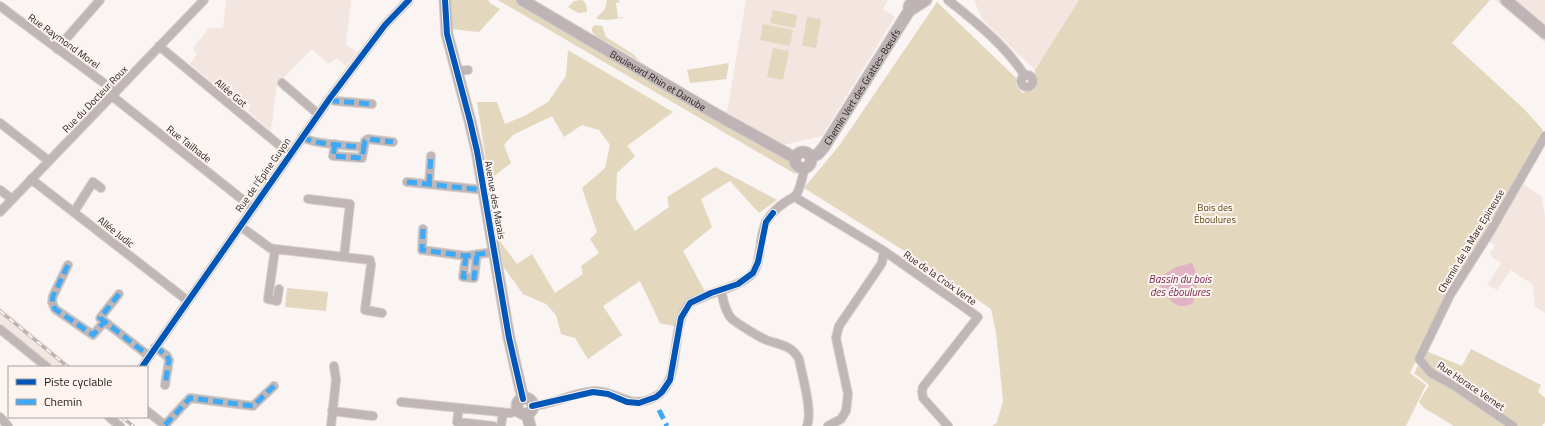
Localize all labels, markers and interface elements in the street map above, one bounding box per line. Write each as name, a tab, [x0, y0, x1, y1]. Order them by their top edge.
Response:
street label: Rue Raymond Morel	[25, 10, 103, 72]
street label: Chemin Vert des Grattes-Bœufs	[820, 25, 904, 148]
street label: Boulevard Rhin et Danube	[607, 46, 709, 114]
street label: Rue du Docteur Roux	[59, 62, 131, 136]
street label: Allée Got	[212, 75, 251, 111]
street label: Rue Tailhade	[163, 122, 215, 166]
street label: Rue de l'Épine Guyon	[232, 135, 294, 215]
street label: Avenue des Marais	[481, 160, 509, 241]
street label: Chemin de la Mare Epineuse	[1434, 186, 1508, 296]
park label: Bois des Éboulures	[1194, 200, 1236, 227]
street label: Allée Judic	[94, 213, 138, 251]
street label: Rue de la Croix Verte	[900, 247, 980, 309]
water label: Bassin du bois des éboulures	[1149, 271, 1213, 300]
street label: Rue Horace Vernet	[1434, 358, 1508, 414]
legend	[8, 366, 148, 418]
text: Piste cyclable	[44, 372, 112, 391]
text: Chemin	[44, 392, 82, 411]

